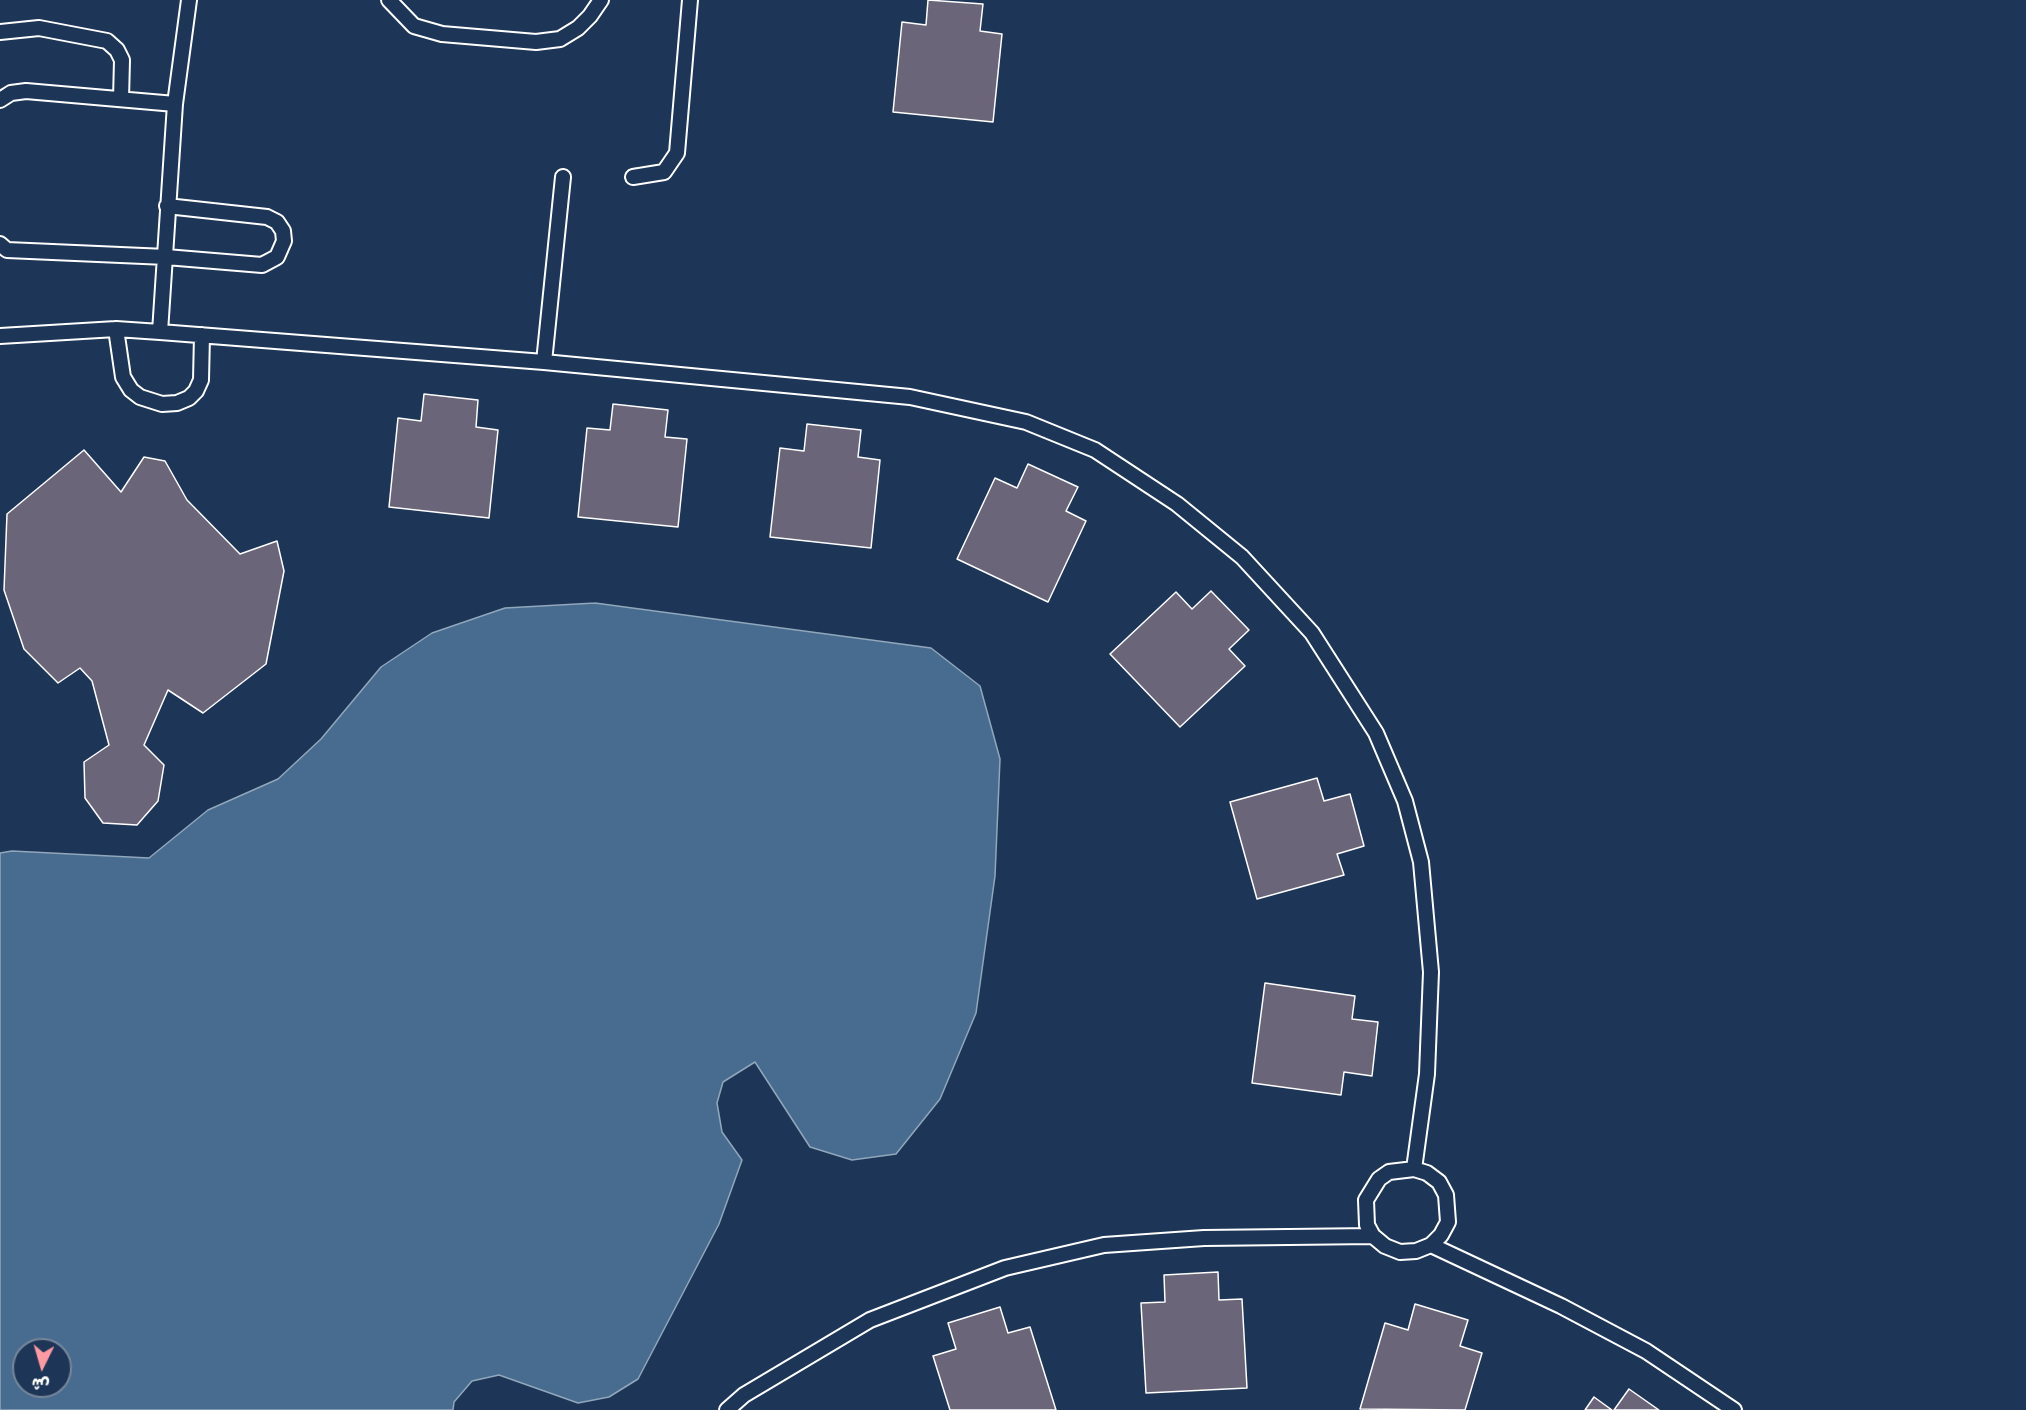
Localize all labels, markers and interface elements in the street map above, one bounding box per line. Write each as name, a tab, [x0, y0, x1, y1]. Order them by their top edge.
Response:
north arrow	[12, 1338, 72, 1398]
text: ش	[31, 1373, 50, 1395]

